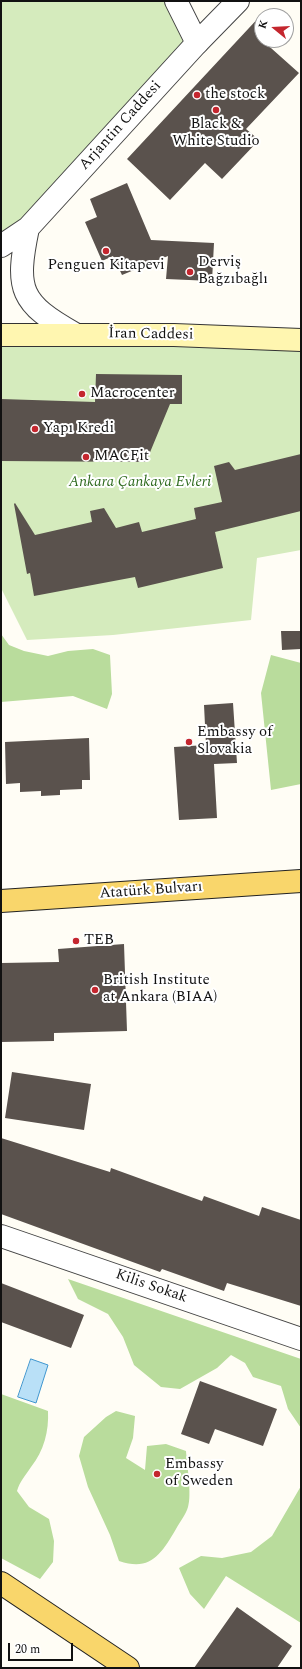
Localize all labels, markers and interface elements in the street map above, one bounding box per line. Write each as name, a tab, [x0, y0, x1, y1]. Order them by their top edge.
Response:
north arrow	[254, 8, 294, 48]
text: K	[254, 18, 272, 31]
street label: Arjantin Caddesi	[76, 78, 166, 174]
place label: the stock	[205, 86, 265, 104]
marker: the stock	[192, 90, 202, 100]
marker: Black & White Studio	[211, 105, 221, 115]
place label: Black & White Studio	[172, 116, 260, 151]
marker: Penguen Kitapevi	[101, 246, 111, 256]
place label: Derviş Bağzıbağlı	[198, 254, 268, 289]
place label: Penguen Kitapevi	[47, 257, 165, 275]
marker: Derviş Bağzıbağlı	[185, 267, 195, 277]
street label: İran Caddesi	[108, 325, 194, 345]
place label: Macrocenter	[90, 385, 175, 403]
marker: Macrocenter	[77, 389, 87, 399]
place label: Yapı Kredi	[43, 420, 114, 438]
marker: Yapı Kredi	[30, 424, 40, 434]
place label: MACFit	[94, 448, 149, 466]
marker: MACFit	[81, 452, 91, 462]
park label: Ankara Çankaya Evleri	[69, 474, 211, 492]
place label: Embassy of Slovakia	[197, 724, 272, 759]
marker: Embassy of Slovakia	[184, 737, 194, 747]
street label: Atatürk Bulvarı	[99, 878, 203, 904]
place label: TEB	[84, 932, 114, 950]
marker: TEB	[71, 936, 81, 946]
place label: British Institute at Ankara (BIAA)	[103, 972, 217, 1007]
marker: British Institute at Ankara (BIAA)	[90, 985, 100, 995]
street label: Kilis Sokak	[113, 1266, 189, 1308]
place label: Embassy of Sweden	[165, 1456, 233, 1491]
marker: Embassy of Sweden	[152, 1469, 162, 1479]
scale bar	[10, 1635, 75, 1661]
text: 20 m	[15, 1640, 40, 1659]

